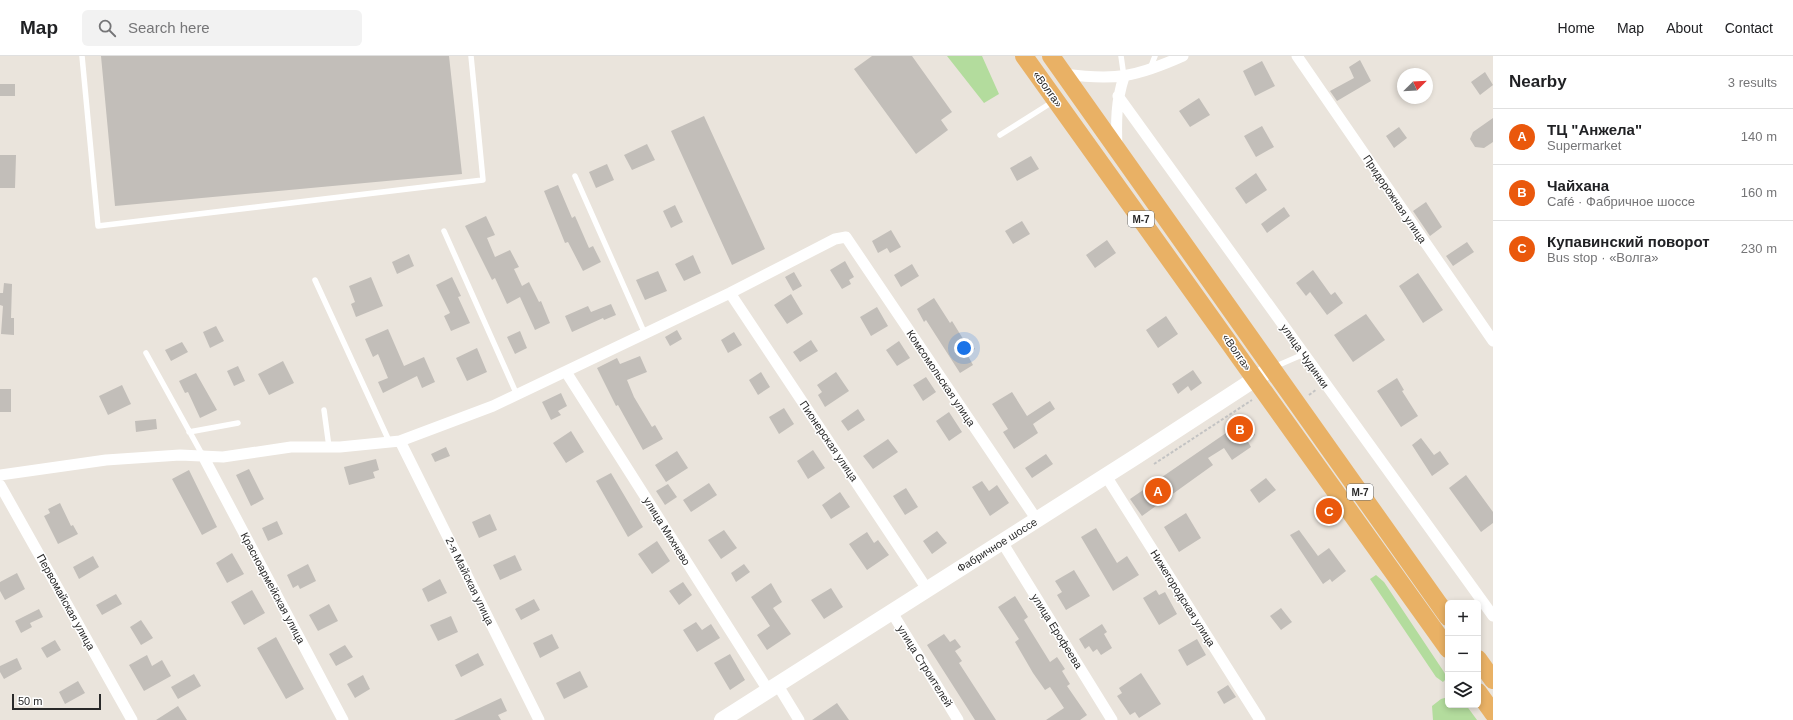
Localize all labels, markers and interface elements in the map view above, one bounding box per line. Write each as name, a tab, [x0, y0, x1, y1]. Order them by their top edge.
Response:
search box	[82, 10, 362, 46]
text: Map	[20, 17, 58, 38]
icon: search	[96, 17, 118, 39]
text: Search here	[128, 19, 210, 36]
text: Home	[1558, 20, 1595, 36]
text: Map	[1617, 20, 1644, 36]
text: About	[1666, 20, 1703, 36]
text: Contact	[1725, 20, 1773, 36]
north arrow	[1397, 68, 1433, 104]
street label: «Волга»	[1031, 69, 1065, 109]
text: Nearby	[1509, 72, 1567, 91]
text: 3 results	[1728, 75, 1777, 90]
text: ТЦ "Анжела"	[1547, 121, 1642, 138]
text: A	[1517, 129, 1527, 144]
text: 140 m	[1741, 129, 1777, 144]
text: Supermarket	[1547, 138, 1621, 153]
street label: Придорожная улица	[1361, 153, 1429, 246]
text: Чайхана	[1547, 177, 1609, 194]
text: B	[1517, 185, 1527, 200]
text: 160 m	[1741, 185, 1777, 200]
text: Café · Фабричное шоссе	[1547, 194, 1695, 209]
road number: М-7	[1128, 211, 1154, 227]
text: Купавинский поворот	[1547, 233, 1710, 250]
text: C	[1517, 241, 1527, 256]
text: 230 m	[1741, 241, 1777, 256]
text: Bus stop · «Волга»	[1547, 250, 1658, 265]
street label: улица Чудинки	[1278, 322, 1332, 390]
street label: Комсомольская улица	[904, 328, 978, 429]
street label: «Волга»	[1220, 331, 1254, 373]
your location	[954, 338, 974, 358]
street label: Пионерская улица	[798, 399, 861, 484]
pin: B	[1227, 414, 1253, 444]
pin: A	[1145, 476, 1171, 506]
road number: М-7	[1347, 484, 1373, 500]
street label: улица Михнево	[641, 495, 693, 567]
pin: C	[1316, 496, 1342, 526]
street label: Фабричное шоссе	[955, 515, 1039, 575]
street label: Красноармейская улица	[239, 530, 308, 646]
street label: 2-я Майская улица	[444, 535, 497, 628]
street label: Нижегородская улица	[1148, 547, 1218, 649]
street label: Первомайская улица	[35, 552, 98, 653]
street label: улица Ерофеева	[1029, 591, 1085, 671]
map controls	[1445, 600, 1481, 708]
button: +	[1445, 600, 1481, 636]
street label: улица Строителей	[895, 623, 955, 709]
button: −	[1445, 636, 1481, 672]
button: layers	[1445, 672, 1481, 708]
scale bar	[12, 692, 101, 711]
text: 50 m	[18, 695, 42, 707]

